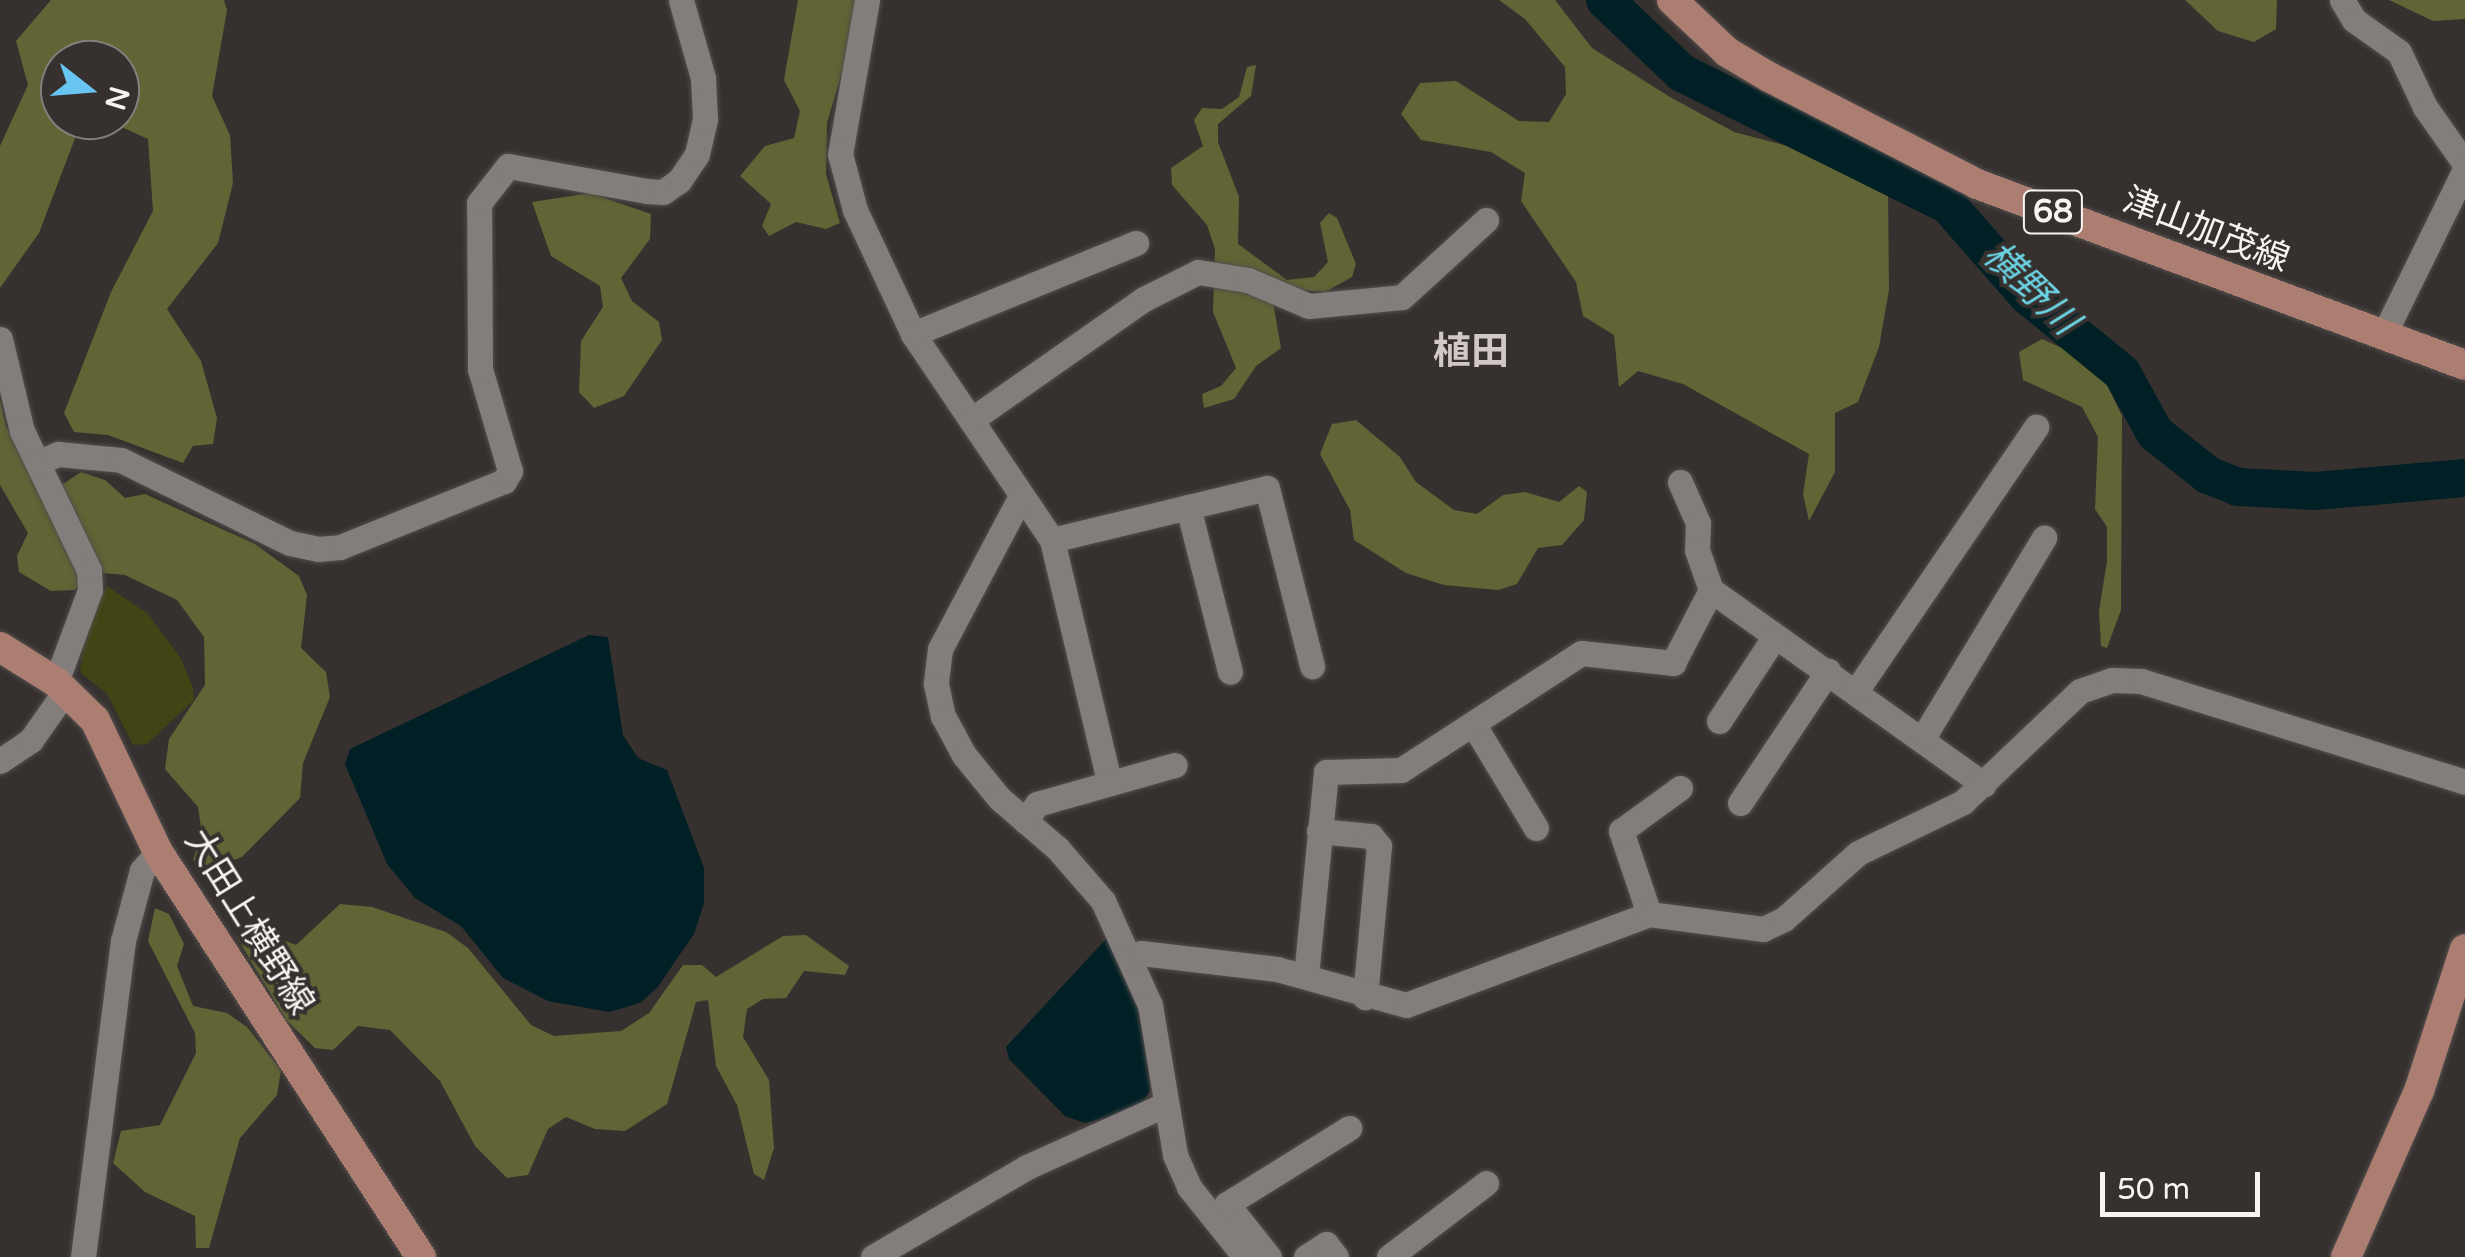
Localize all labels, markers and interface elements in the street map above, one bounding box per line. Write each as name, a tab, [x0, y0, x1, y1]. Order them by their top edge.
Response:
north arrow	[40, 40, 140, 140]
text: N	[97, 82, 136, 114]
street label: 津山加茂線	[2117, 179, 2295, 281]
road number: 68	[2020, 185, 2086, 239]
water label: 横野川	[1973, 233, 2087, 345]
district label: 植田	[1433, 330, 1509, 376]
street label: 大田上横野線	[176, 822, 322, 1022]
scale bar	[2105, 1152, 2265, 1214]
text: 50 m	[2117, 1171, 2190, 1208]

